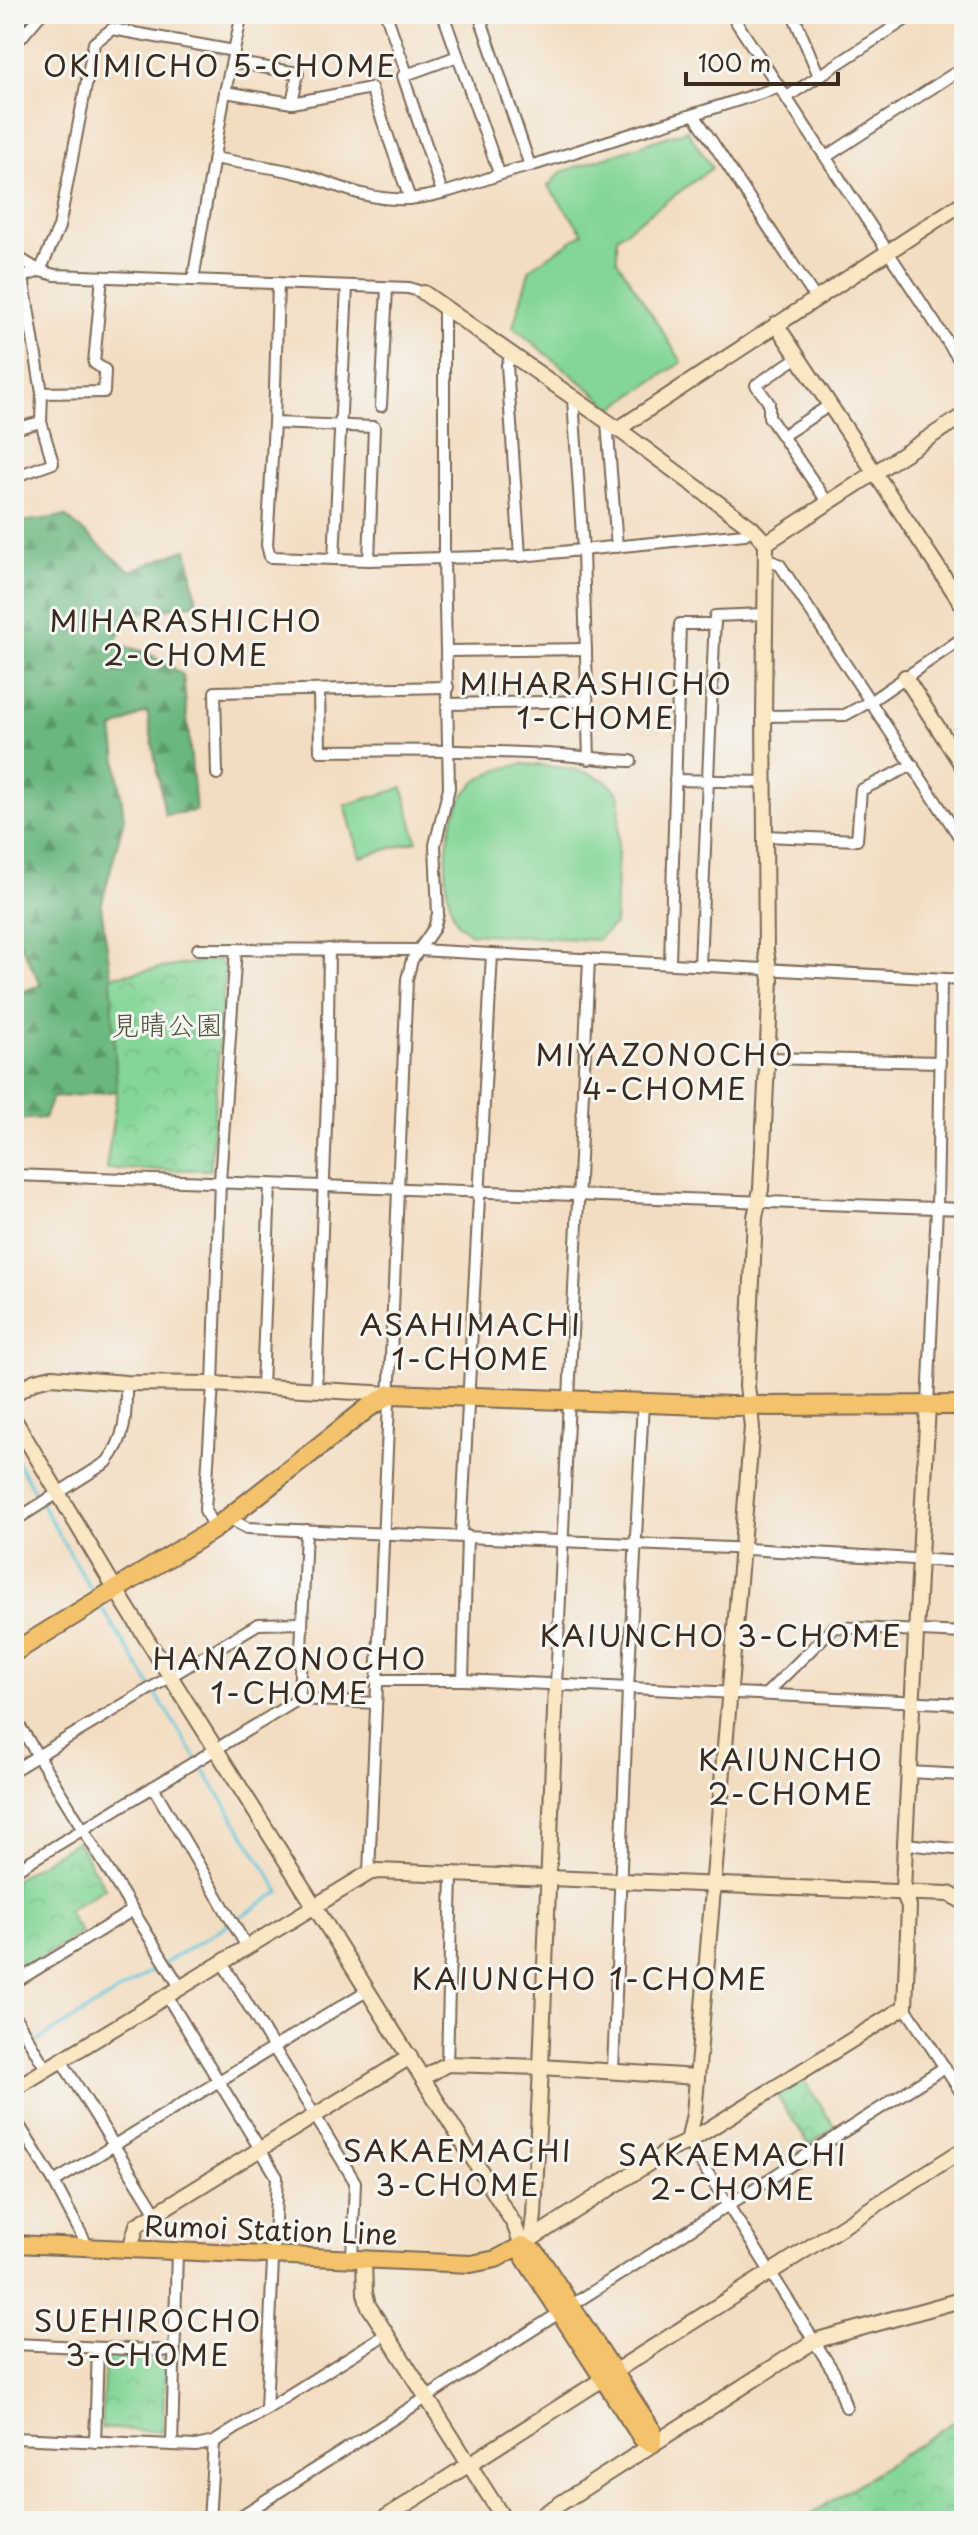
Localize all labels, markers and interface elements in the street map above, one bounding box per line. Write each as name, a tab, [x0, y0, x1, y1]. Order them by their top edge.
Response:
scale bar	[686, 36, 838, 86]
district label: OKIMICHO 5-CHOME	[43, 42, 397, 87]
text: 100 m	[698, 44, 771, 80]
district label: MIHARASHICHO 2-CHOME	[49, 597, 323, 676]
district label: MIHARASHICHO 1-CHOME	[459, 660, 733, 739]
park label: 見晴公園	[111, 1002, 223, 1045]
district label: MIYAZONOCHO 4-CHOME	[535, 1031, 795, 1110]
district label: ASAHIMACHI 1-CHOME	[360, 1301, 582, 1380]
district label: KAIUNCHO 3-CHOME	[539, 1612, 903, 1657]
district label: HANAZONOCHO 1-CHOME	[153, 1635, 427, 1714]
district label: KAIUNCHO 2-CHOME	[698, 1736, 884, 1815]
district label: KAIUNCHO 1-CHOME	[412, 1955, 768, 2000]
district label: SAKAEMACHI 3-CHOME	[343, 2127, 573, 2206]
district label: SAKAEMACHI 2-CHOME	[618, 2131, 848, 2210]
street label: Rumoi Station Line	[144, 2203, 398, 2255]
district label: SUEHIROCHO 3-CHOME	[34, 2297, 262, 2376]

